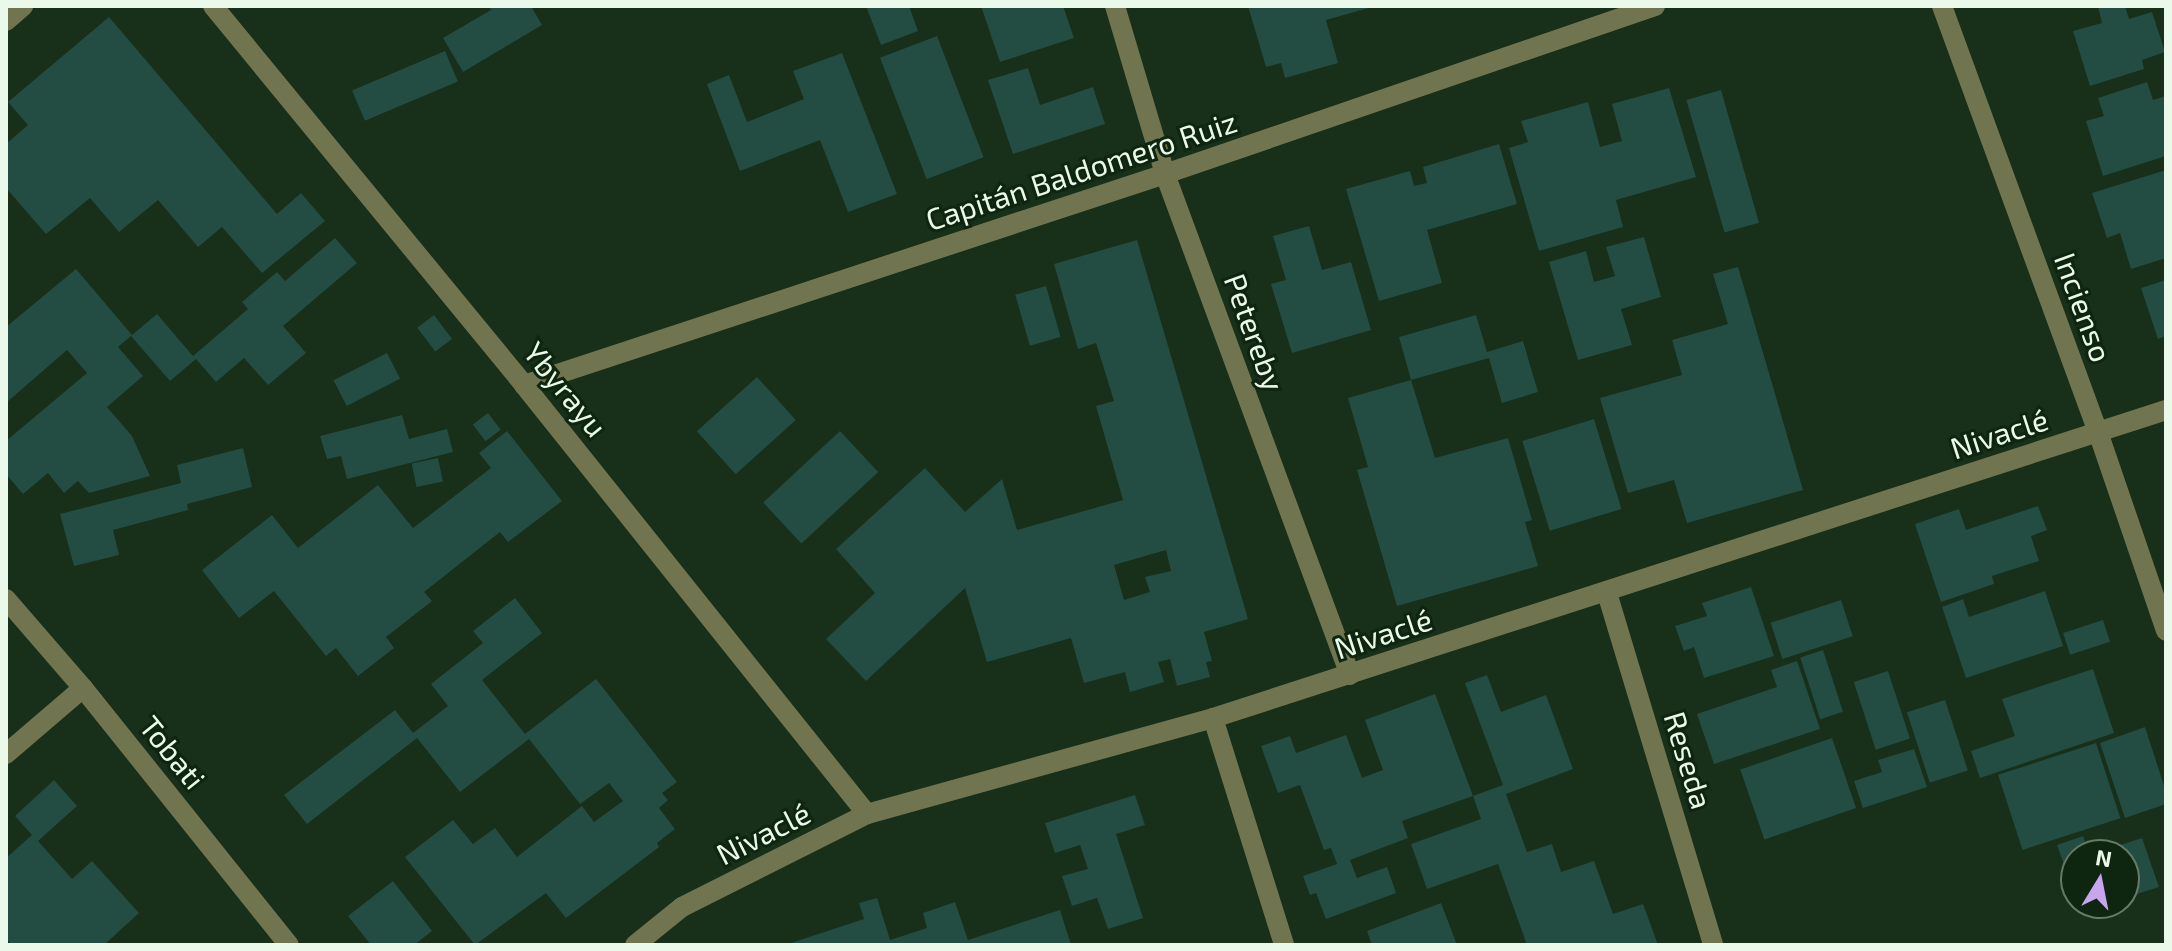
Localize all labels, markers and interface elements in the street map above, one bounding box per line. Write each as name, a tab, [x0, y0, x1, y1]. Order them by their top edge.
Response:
street label: Capitán Baldomero Ruiz	[921, 103, 1241, 237]
street label: Incienso	[2048, 248, 2120, 366]
street label: Petereby	[1217, 269, 1293, 395]
street label: Ybyrayu	[517, 334, 615, 444]
street label: Nivaclé	[1946, 400, 2052, 466]
street label: Nivaclé	[1330, 600, 1436, 666]
street label: Reseda	[1657, 707, 1721, 813]
street label: Tobati	[133, 708, 213, 796]
street label: Nivaclé	[710, 794, 816, 872]
north arrow	[2060, 839, 2140, 919]
text: N	[2094, 843, 2114, 872]

